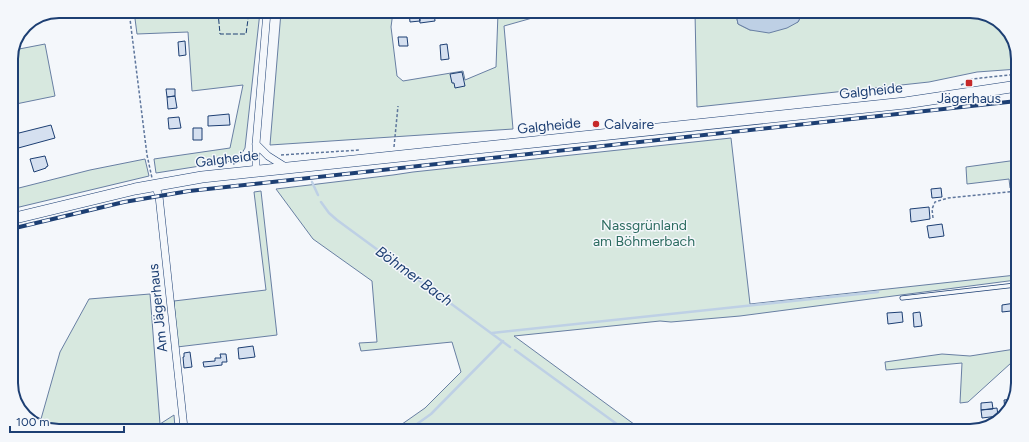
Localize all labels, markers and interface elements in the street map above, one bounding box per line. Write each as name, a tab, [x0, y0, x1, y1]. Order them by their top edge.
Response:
marker: Jägerhaus	[964, 78, 974, 88]
street label: Galgheide	[838, 79, 904, 103]
place label: Jägerhaus	[937, 90, 1001, 107]
street label: Galgheide	[516, 114, 582, 138]
place label: Calvaire	[604, 116, 655, 133]
marker: Calvaire	[591, 119, 601, 129]
street label: Galgheide	[194, 147, 260, 171]
park label: Nassgrünland am Böhmerbach	[593, 217, 695, 250]
water label: Böhmer Bach	[372, 242, 456, 310]
street label: Am Jägerhaus	[145, 263, 171, 353]
scale bar	[10, 408, 124, 434]
text: 100 m	[16, 415, 50, 429]

